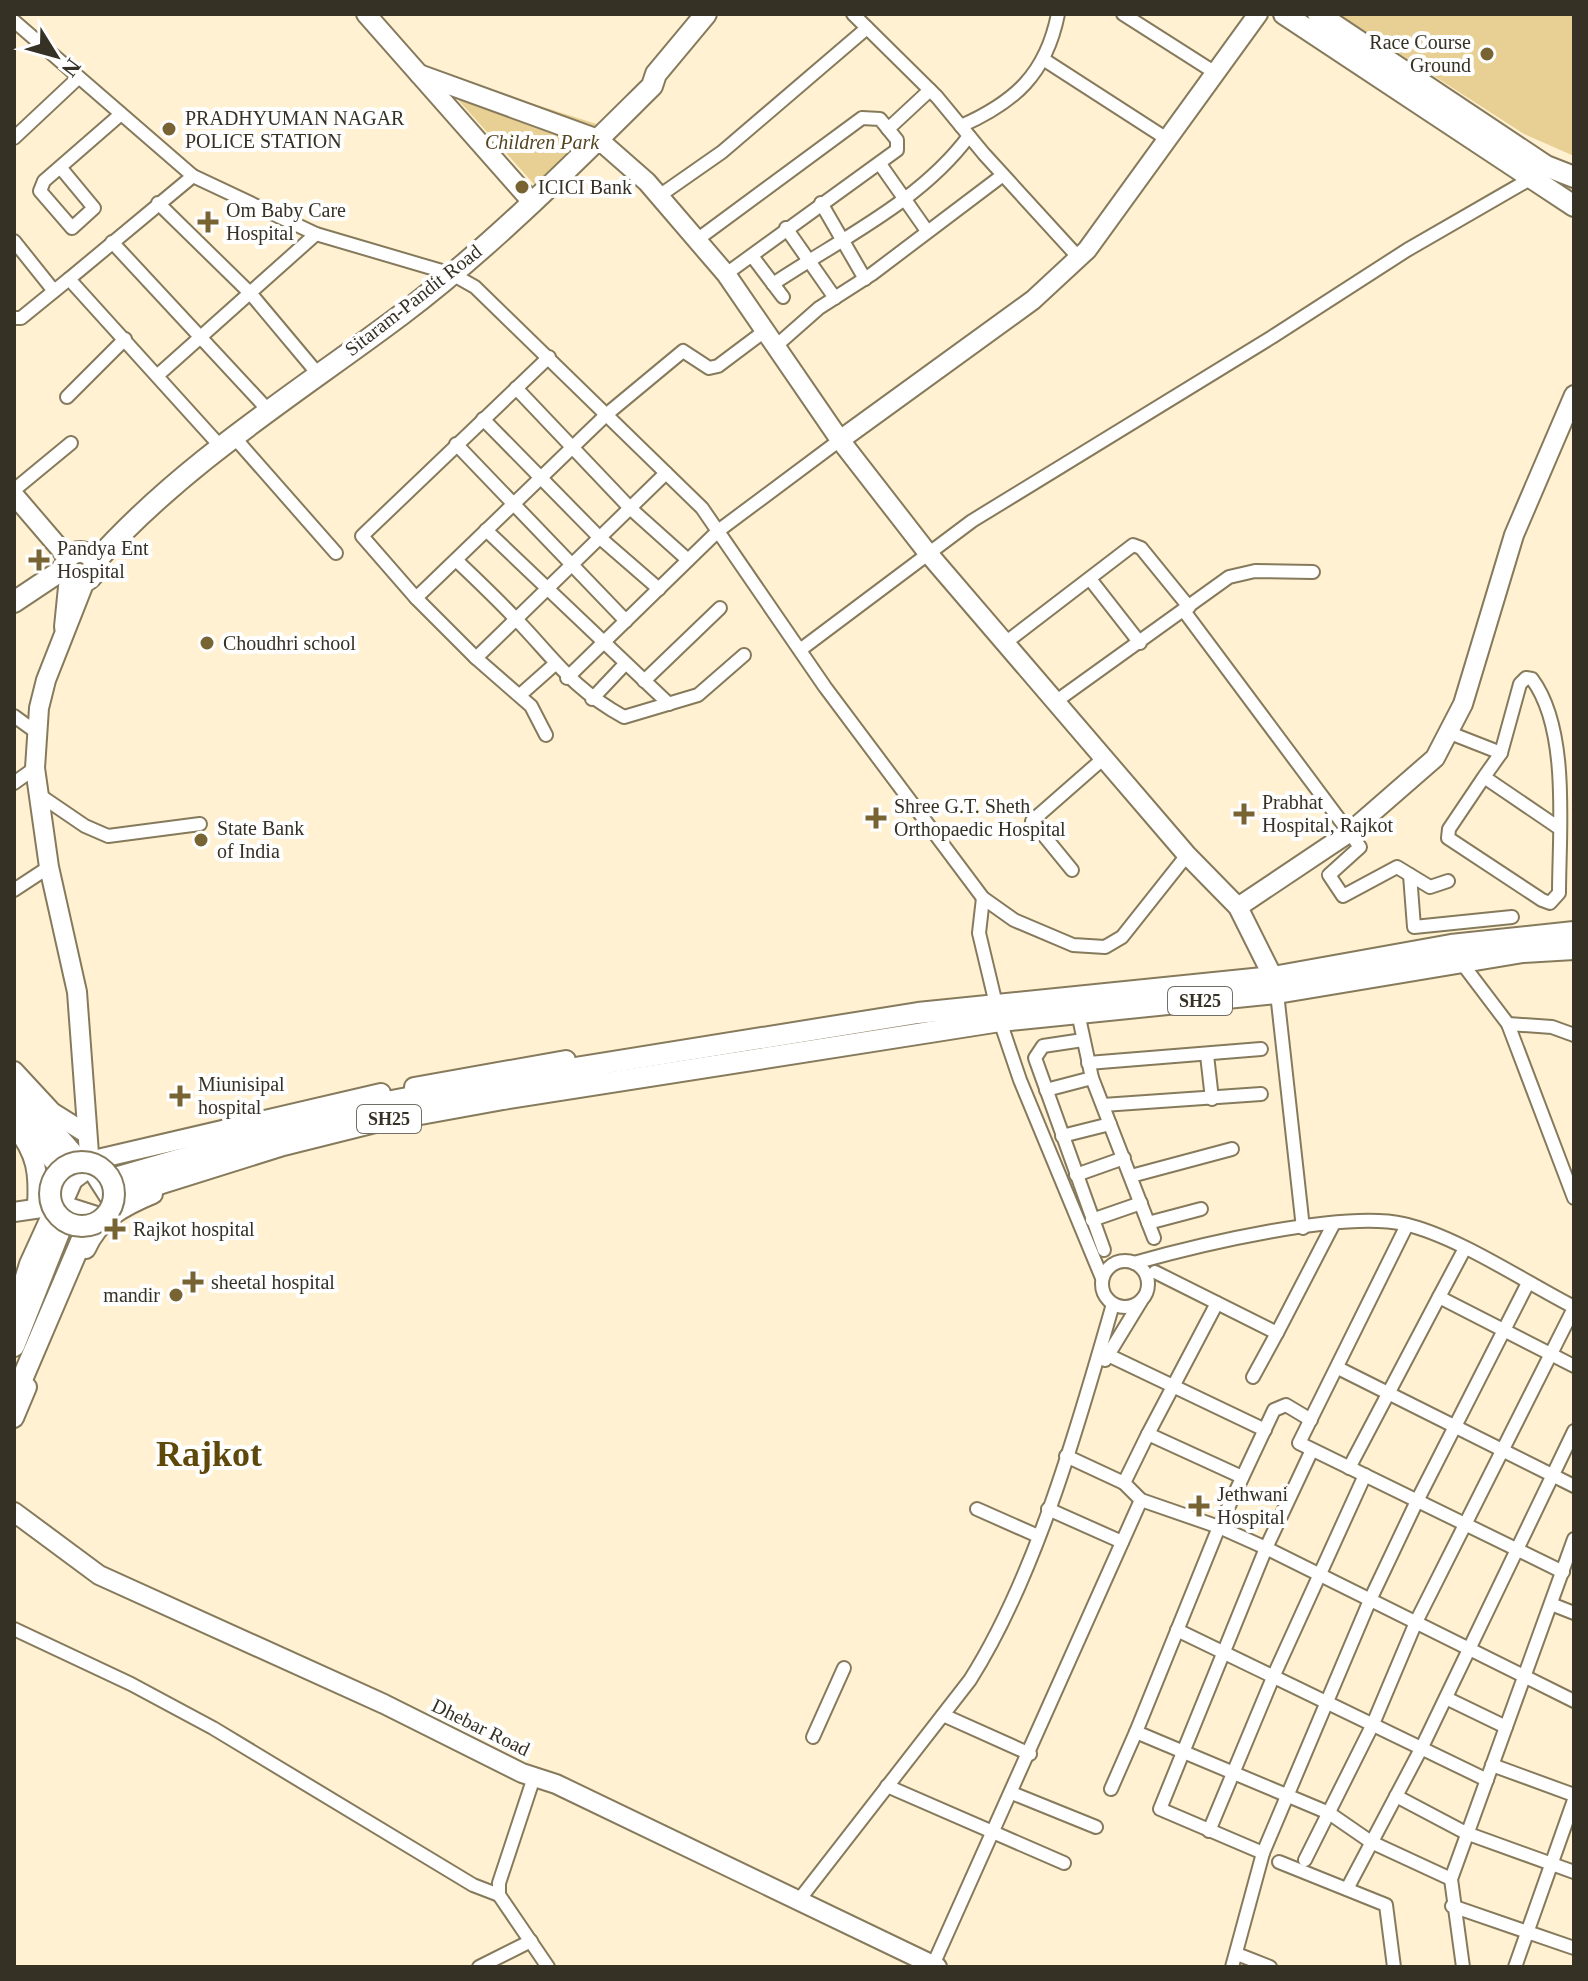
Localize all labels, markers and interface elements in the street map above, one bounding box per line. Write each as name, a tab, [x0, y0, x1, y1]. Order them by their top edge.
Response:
north arrow	[16, 16, 96, 96]
place label: Race Course Ground	[1369, 31, 1471, 76]
marker: Race Course Ground	[1478, 45, 1496, 63]
text: N	[57, 54, 86, 82]
place label: PRADHYUMAN NAGAR POLICE STATION	[185, 107, 405, 152]
marker: PRADHYUMAN NAGAR POLICE STATION	[160, 120, 178, 138]
park label: Children Park	[485, 131, 600, 153]
place label: ICICI Bank	[538, 176, 632, 198]
marker: ICICI Bank	[513, 178, 531, 196]
place label: Om Baby Care Hospital	[226, 199, 346, 245]
marker: Om Baby Care Hospital	[197, 211, 219, 233]
street label: Sitaram-Pandit Road	[340, 240, 486, 360]
place label: Pandya Ent Hospital	[57, 537, 149, 583]
marker: Pandya Ent Hospital	[28, 549, 50, 571]
place label: Choudhri school	[223, 632, 356, 654]
marker: Choudhri school	[198, 634, 216, 652]
place label: Prabhat Hospital, Rajkot	[1262, 791, 1394, 837]
place label: Shree G.T. Sheth Orthopaedic Hospital	[894, 795, 1066, 841]
marker: Prabhat Hospital, Rajkot	[1233, 803, 1255, 825]
marker: Shree G.T. Sheth Orthopaedic Hospital	[865, 807, 887, 829]
place label: State Bank of India	[217, 817, 304, 862]
marker: State Bank of India	[192, 831, 210, 849]
road number: SH25	[1168, 987, 1232, 1015]
place label: Miunisipal hospital	[198, 1073, 285, 1119]
marker: Miunisipal hospital	[169, 1085, 191, 1107]
road number: SH25	[357, 1105, 421, 1133]
marker: Rajkot hospital	[104, 1218, 126, 1240]
place label: Rajkot hospital	[133, 1218, 255, 1241]
marker: sheetal hospital	[182, 1271, 204, 1293]
place label: sheetal hospital	[211, 1271, 335, 1294]
place label: mandir	[103, 1284, 160, 1306]
marker: mandir	[167, 1286, 185, 1304]
district label: Rajkot	[156, 1434, 262, 1474]
place label: Jethwani Hospital	[1217, 1483, 1289, 1529]
marker: Jethwani Hospital	[1188, 1495, 1210, 1517]
street label: Dhebar Road	[429, 1694, 533, 1760]

